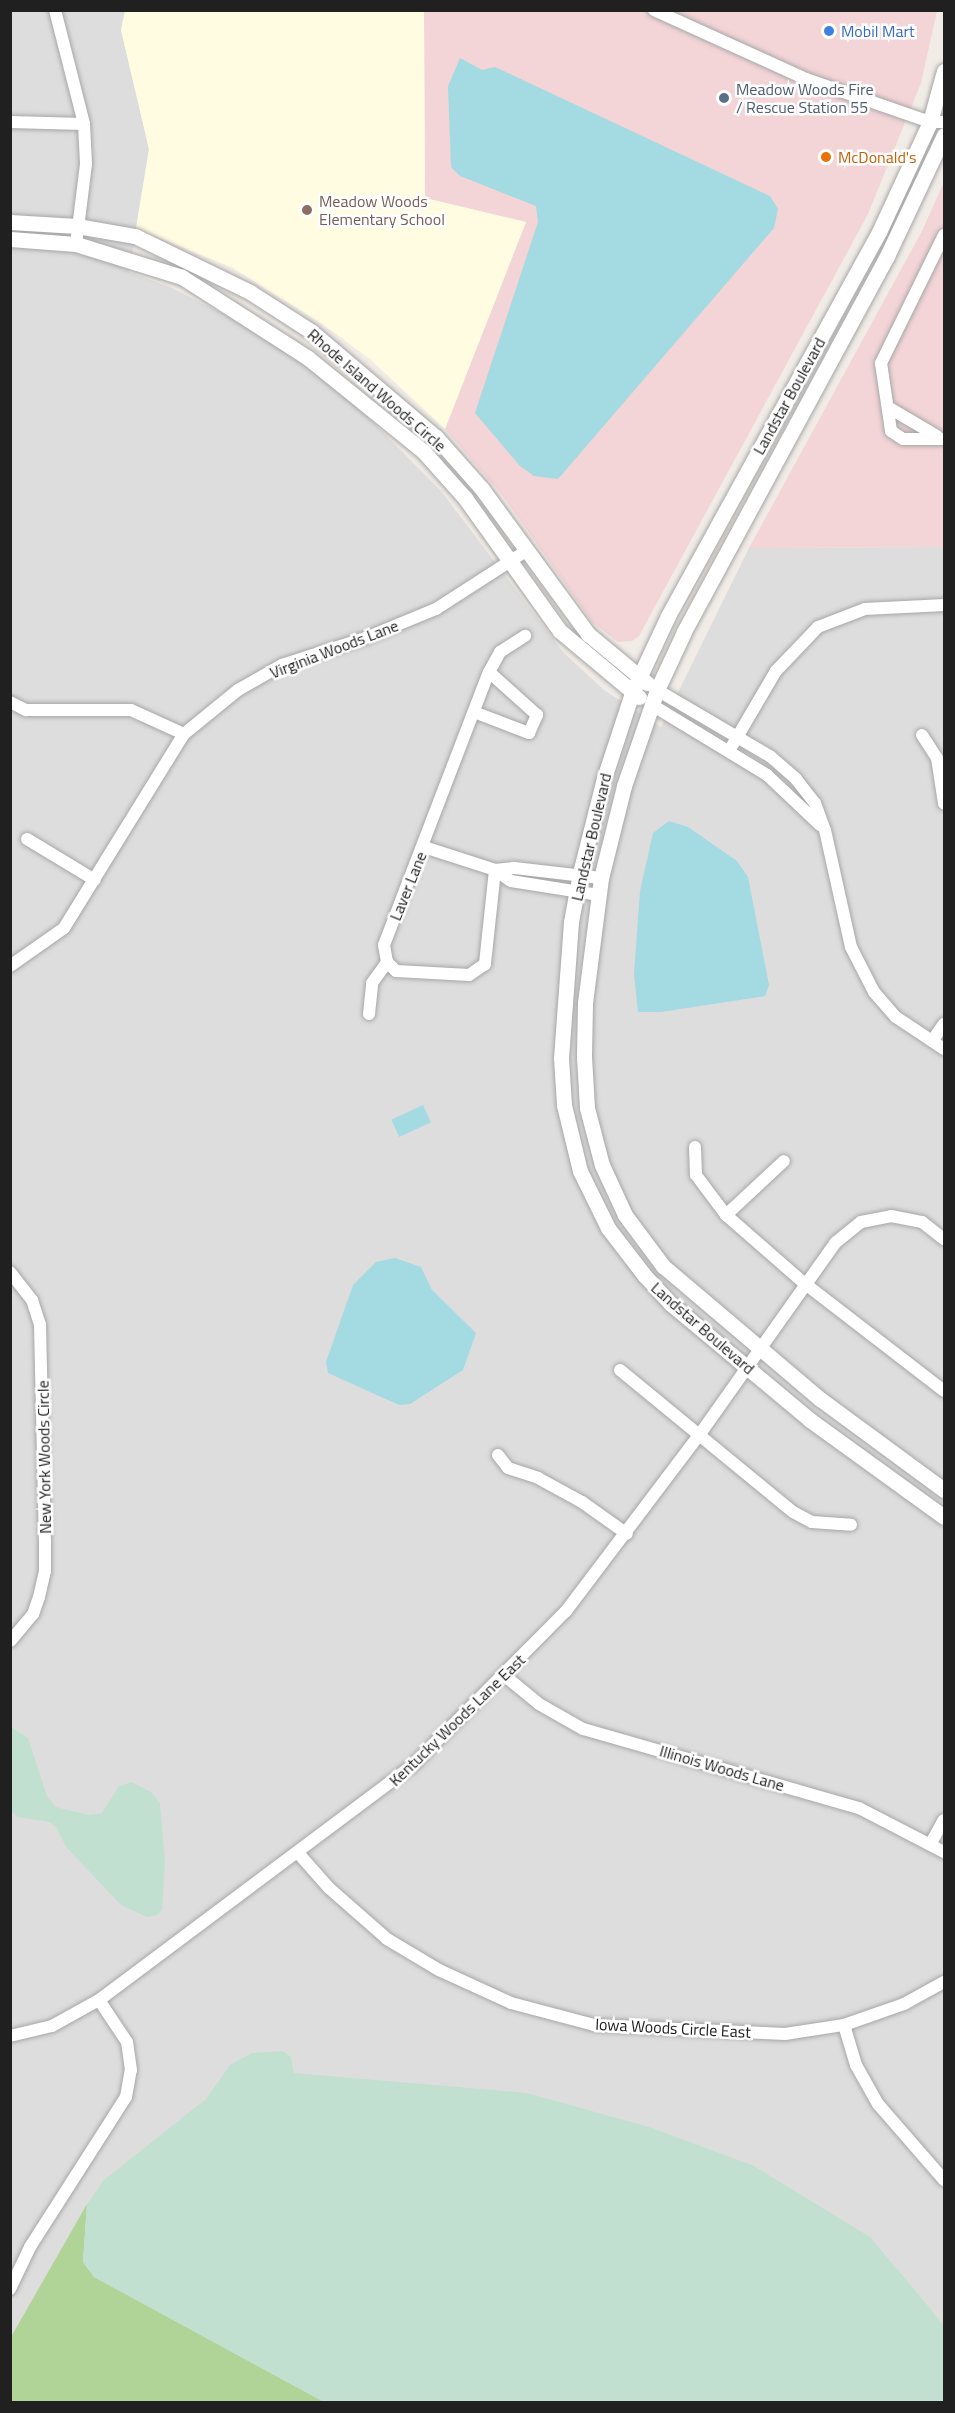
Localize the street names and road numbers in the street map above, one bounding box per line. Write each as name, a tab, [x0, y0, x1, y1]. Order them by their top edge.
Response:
street label: Rhode Island Woods Circle	[304, 325, 450, 455]
street label: Landstar Boulevard	[749, 334, 829, 458]
street label: Virginia Woods Lane	[267, 616, 401, 682]
street label: Landstar Boulevard	[567, 771, 615, 903]
street label: Laver Lane	[385, 849, 431, 923]
street label: Landstar Boulevard	[647, 1278, 759, 1378]
street label: New York Woods Circle	[33, 1380, 55, 1534]
street label: Kentucky Woods Lane East	[385, 1650, 529, 1790]
street label: Illinois Woods Lane	[657, 1741, 787, 1795]
street label: Iowa Woods Circle East	[595, 2014, 751, 2042]

